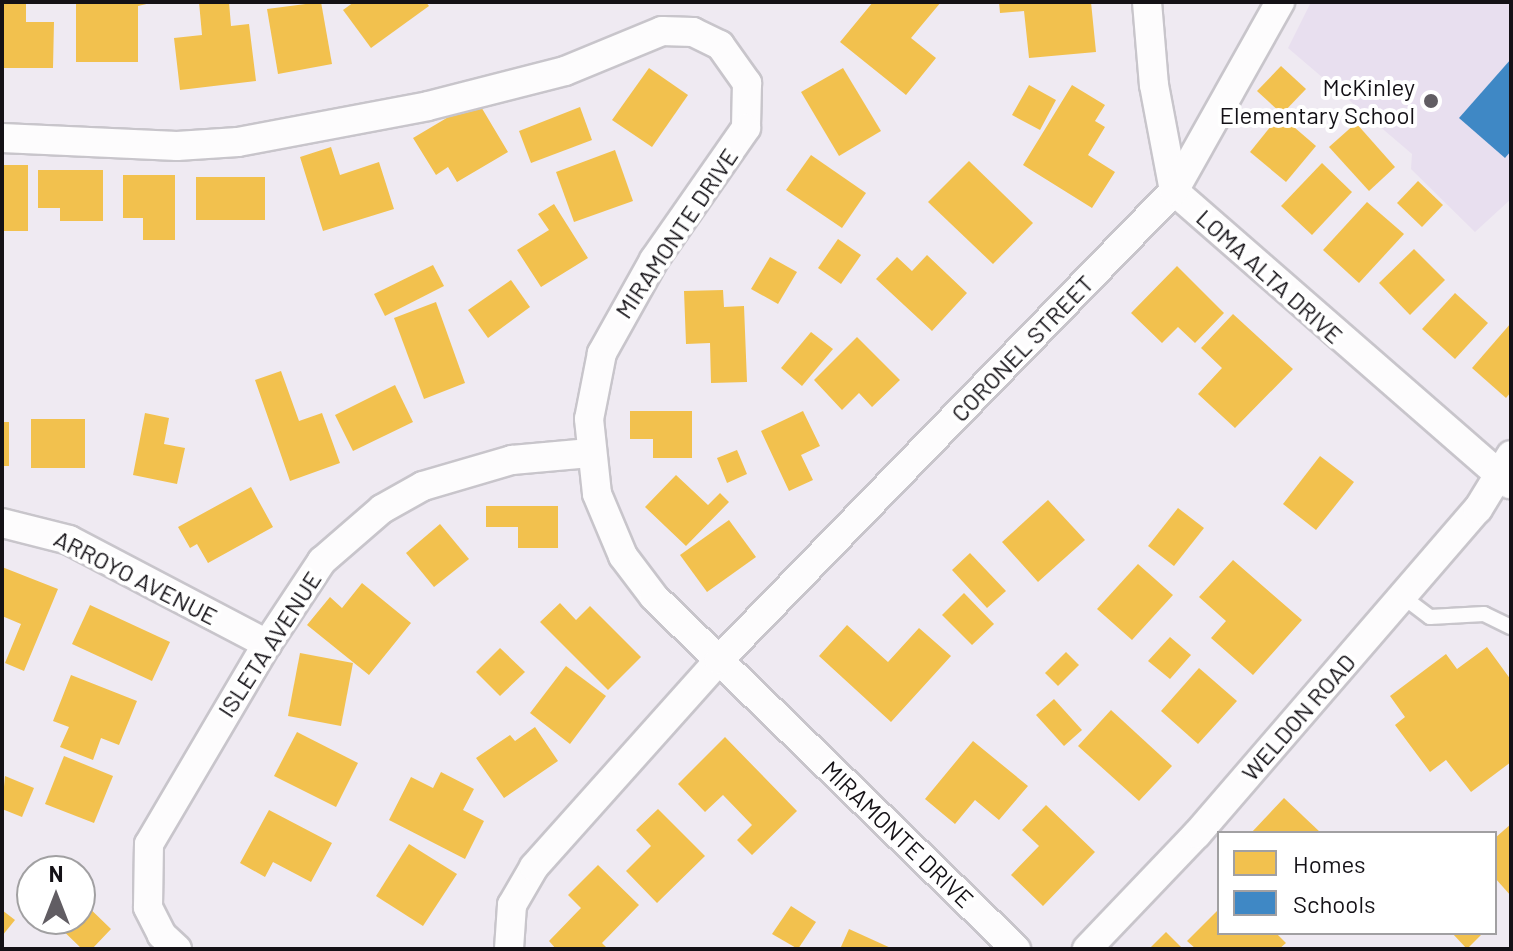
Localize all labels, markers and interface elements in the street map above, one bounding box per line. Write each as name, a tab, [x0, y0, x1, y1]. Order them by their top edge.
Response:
place label: McKinley Elementary School	[1220, 73, 1415, 129]
marker: McKinley Elementary School	[1422, 92, 1440, 110]
street label: MIRAMONTE DRIVE	[608, 143, 744, 323]
street label: LOMA ALTA DRIVE	[1191, 203, 1349, 349]
street label: CORONEL STREET	[945, 269, 1099, 427]
street label: ARROYO AVENUE	[50, 523, 222, 631]
street label: ISLETA AVENUE	[211, 566, 327, 722]
street label: WELDON ROAD	[1235, 648, 1361, 786]
street label: MIRAMONTE DRIVE	[816, 755, 980, 913]
legend	[1217, 831, 1497, 935]
text: Homes	[1293, 849, 1366, 878]
north arrow	[16, 855, 96, 935]
text: N	[49, 860, 63, 886]
text: Schools	[1293, 889, 1376, 918]

